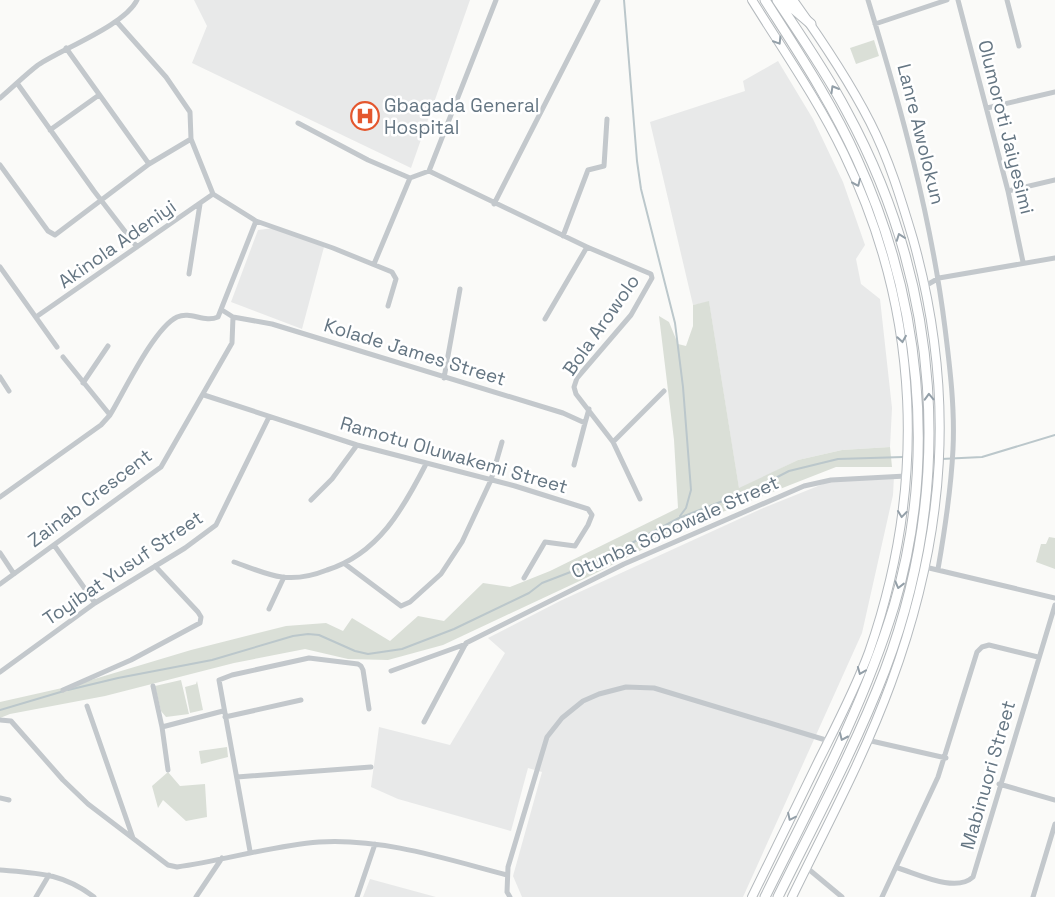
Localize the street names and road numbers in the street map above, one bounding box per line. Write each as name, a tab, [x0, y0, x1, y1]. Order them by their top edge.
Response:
street label: Olumoroti Jaiyesimi	[972, 37, 1040, 217]
street label: Lanre Awolokun	[891, 61, 951, 207]
street label: Akinola Adeniyi	[53, 194, 181, 294]
street label: Bola Arowolo	[557, 269, 645, 381]
street label: Kolade James Street	[321, 312, 509, 392]
street label: Ramotu Oluwakemi Street	[337, 410, 571, 500]
street label: Zainab Crescent	[23, 443, 157, 553]
street label: Otunba Sobowale Street	[567, 470, 783, 584]
street label: Toyibat Yusuf Street	[38, 505, 208, 631]
street label: Mabinuori Street	[955, 698, 1021, 852]

